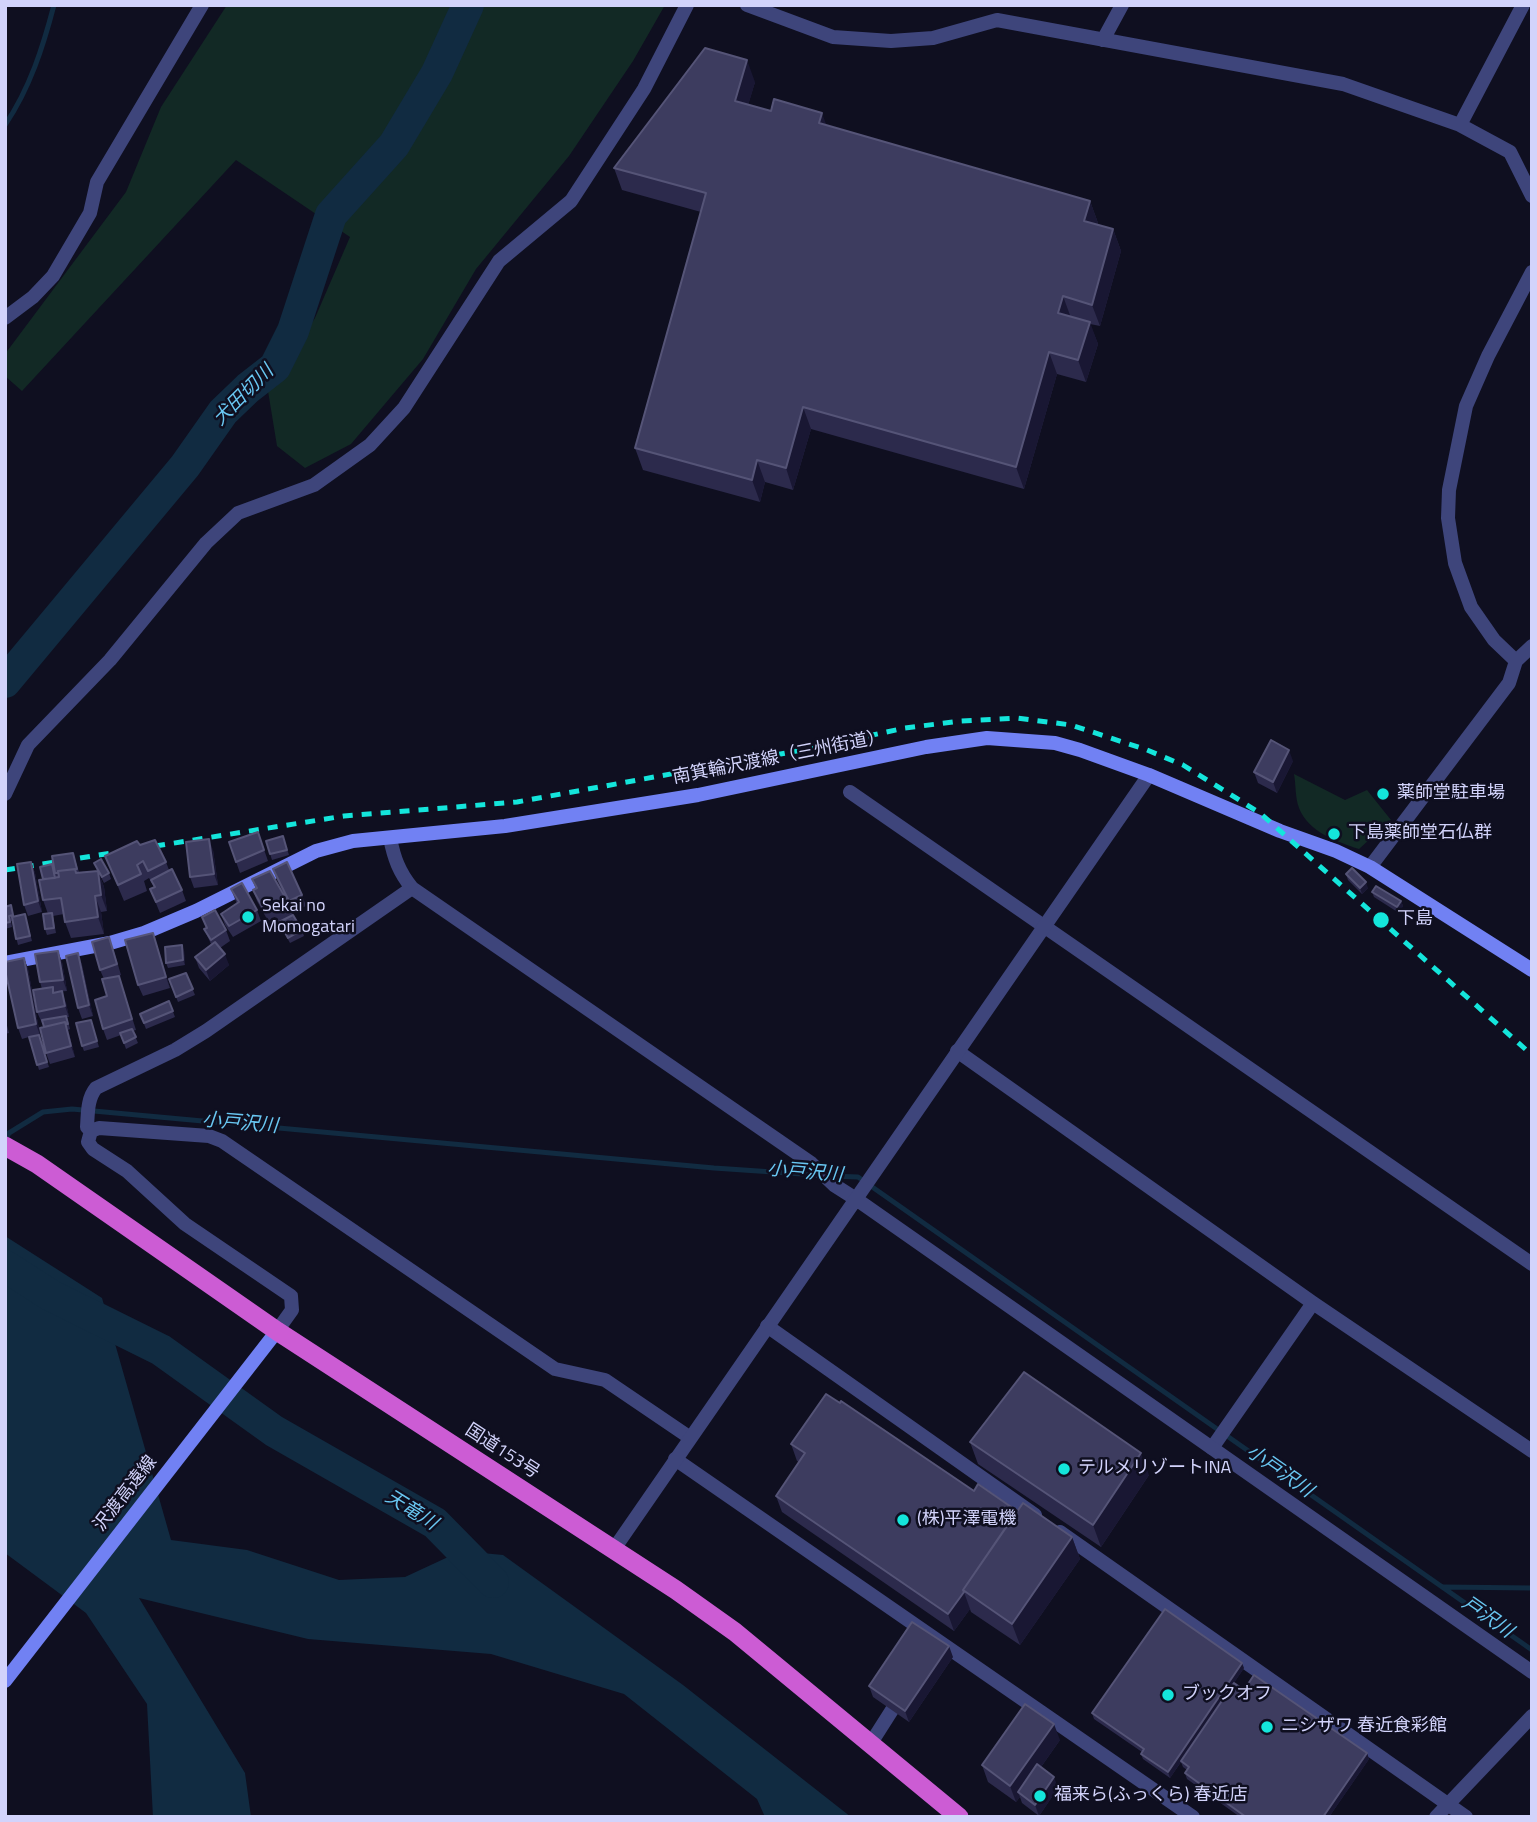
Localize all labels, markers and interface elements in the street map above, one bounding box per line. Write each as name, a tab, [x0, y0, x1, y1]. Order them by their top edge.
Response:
water label: 犬田切川	[209, 361, 279, 431]
street label: 南箕輪沢渡線（三州街道）	[671, 727, 887, 789]
place label: 薬師堂駐車場	[1397, 783, 1505, 805]
marker: 薬師堂駐車場	[1375, 786, 1391, 802]
place label: 下島薬師堂石仏群	[1348, 823, 1492, 845]
marker: 下島薬師堂石仏群	[1326, 826, 1342, 842]
place label: Sekai no Momogatari	[262, 896, 355, 939]
marker: Sekai no Momogatari	[240, 909, 256, 925]
place label: 下島	[1397, 909, 1433, 931]
marker: 下島	[1371, 910, 1391, 930]
water label: 小戸沢川	[201, 1109, 279, 1139]
water label: 小戸沢川	[766, 1158, 844, 1188]
street label: 国道153号	[461, 1420, 543, 1484]
water label: 小戸沢川	[1241, 1441, 1317, 1503]
street label: 沢渡高遠線	[90, 1452, 162, 1536]
place label: テルメリゾートINA	[1078, 1458, 1231, 1480]
marker: テルメリゾートINA	[1056, 1461, 1072, 1477]
water label: 天竜川	[381, 1486, 441, 1536]
place label: (株)平澤電機	[917, 1509, 1017, 1531]
marker: (株)平澤電機	[895, 1512, 911, 1528]
water label: 戸沢川	[1457, 1592, 1517, 1644]
place label: ブックオフ	[1182, 1684, 1272, 1706]
marker: ブックオフ	[1160, 1687, 1176, 1703]
place label: ニシザワ 春近食彩館	[1281, 1716, 1447, 1738]
marker: ニシザワ 春近食彩館	[1259, 1719, 1275, 1735]
place label: 福来ら(ふっくら) 春近店	[1054, 1785, 1247, 1807]
marker: 福来ら(ふっくら) 春近店	[1032, 1788, 1048, 1804]

